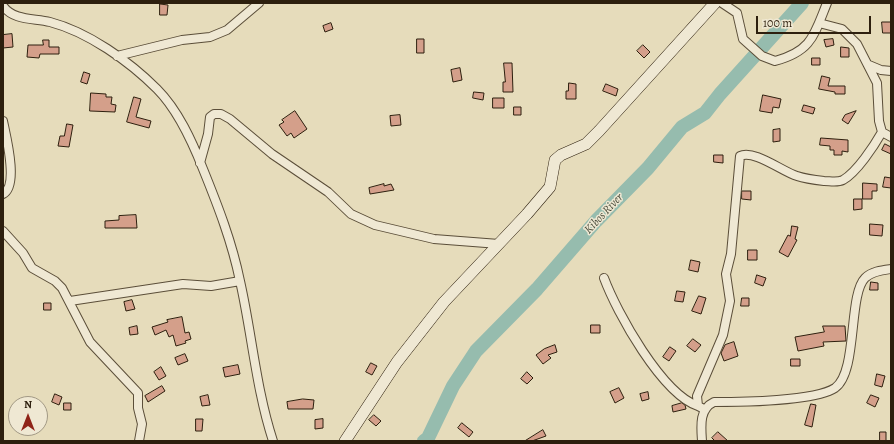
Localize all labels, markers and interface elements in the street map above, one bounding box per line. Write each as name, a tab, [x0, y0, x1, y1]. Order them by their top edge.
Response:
scale bar	[758, 8, 873, 34]
text: 100 m	[763, 15, 792, 31]
water label: Kibos River	[582, 191, 626, 237]
north arrow	[8, 396, 48, 436]
text: N	[24, 397, 32, 412]

